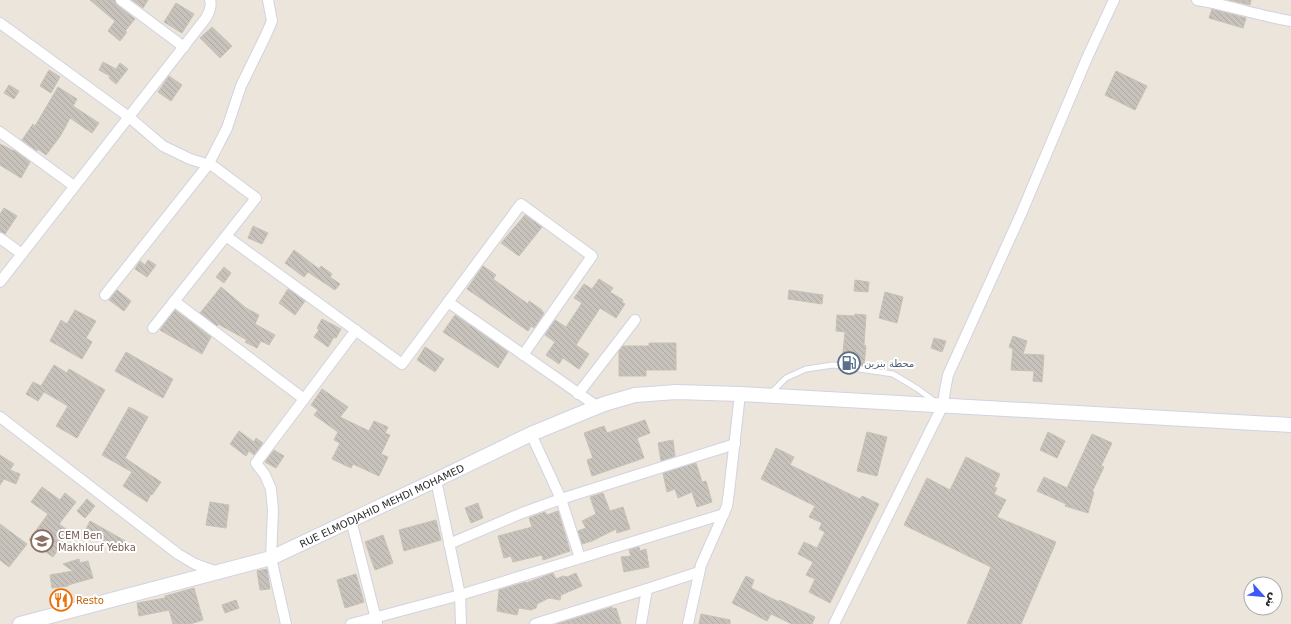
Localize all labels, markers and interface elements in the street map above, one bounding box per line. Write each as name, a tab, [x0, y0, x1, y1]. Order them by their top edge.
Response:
fuel station icon: محطة بنزين	[836, 350, 862, 376]
place label: محطة بنزين	[864, 358, 914, 369]
street label: RUE ELMODJAHID MEHDI MOHAMED	[298, 462, 466, 549]
school or university icon: CEM Ben Makhlouf Yebka	[29, 528, 55, 554]
place label: CEM Ben Makhlouf Yebka	[58, 530, 136, 553]
north arrow	[1243, 576, 1283, 616]
restaurant icon: Resto	[48, 587, 74, 613]
text: ش	[1262, 591, 1281, 610]
place label: Resto	[76, 595, 104, 606]

